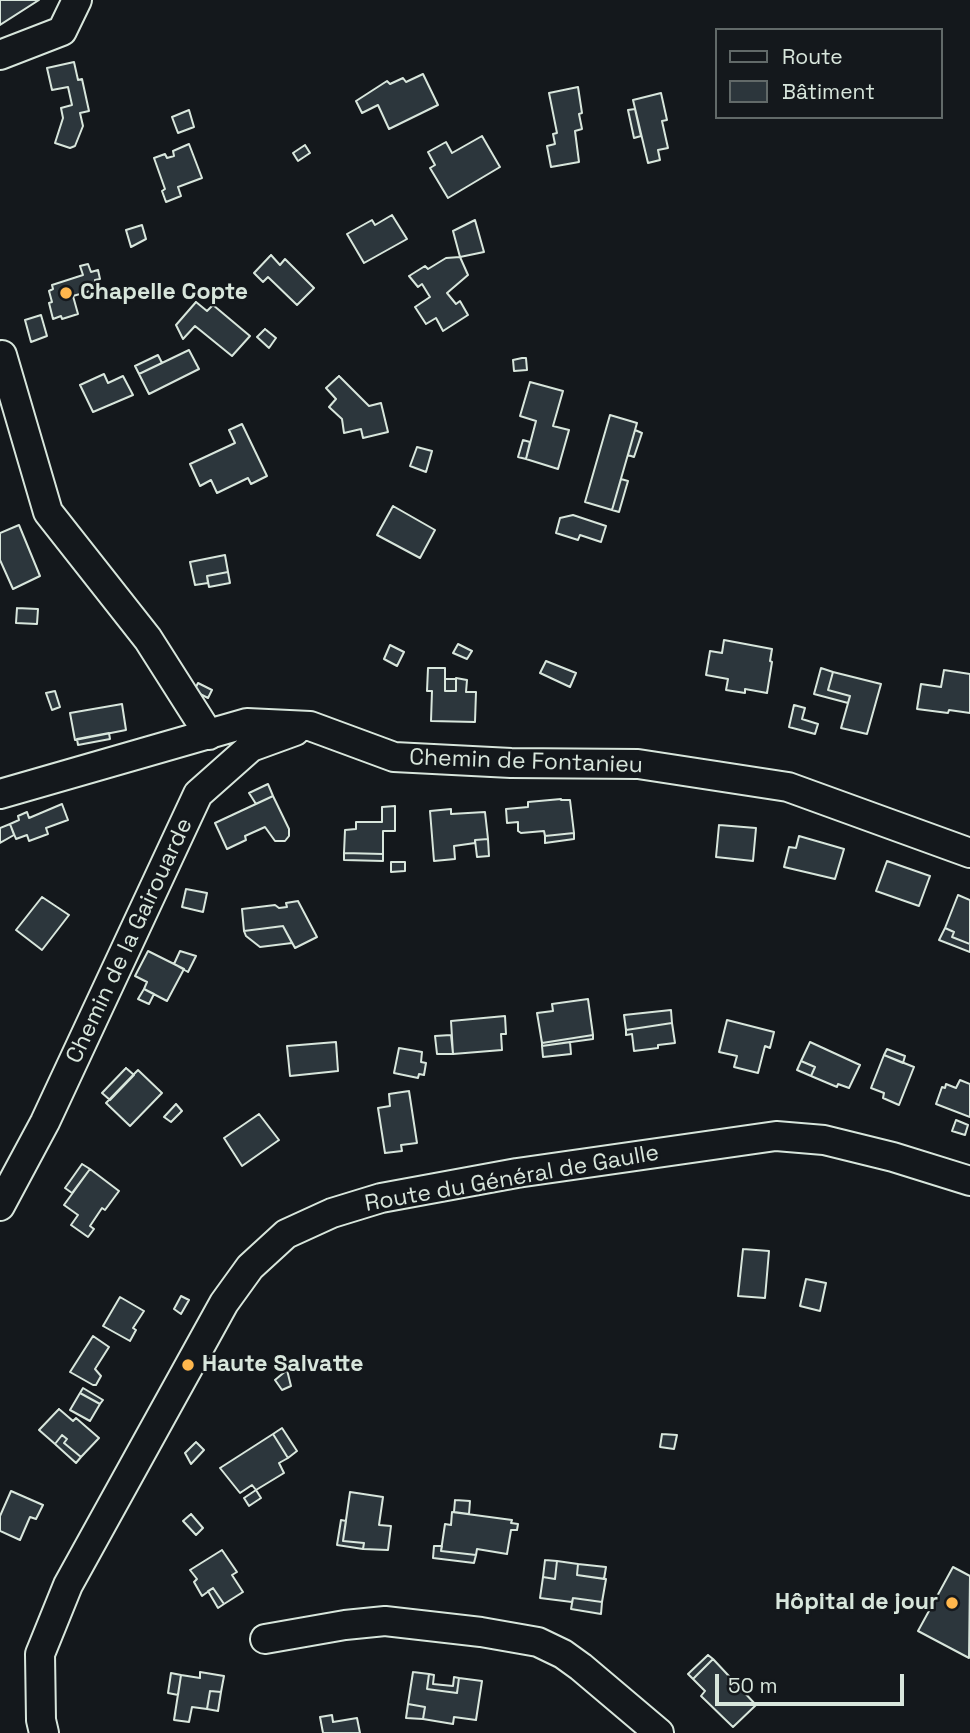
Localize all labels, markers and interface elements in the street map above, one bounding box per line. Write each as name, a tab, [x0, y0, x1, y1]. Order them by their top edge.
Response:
legend	[715, 28, 942, 119]
text: Route	[782, 43, 843, 70]
text: Bâtiment	[782, 78, 875, 105]
place label: Chapelle Copte	[80, 279, 248, 307]
marker: Chapelle Copte	[58, 285, 74, 301]
street label: Chemin de Fontanieu	[409, 744, 643, 780]
street label: Chemin de la Gairouarde	[61, 814, 199, 1068]
street label: Route du Général de Gaulle	[363, 1140, 661, 1218]
place label: Haute Salvatte	[202, 1351, 364, 1379]
marker: Haute Salvatte	[180, 1357, 196, 1373]
place label: Hôpital de jour	[775, 1589, 938, 1617]
marker: Hôpital de jour	[944, 1595, 960, 1611]
scale bar	[718, 1660, 907, 1704]
text: 50 m	[728, 1672, 778, 1699]

